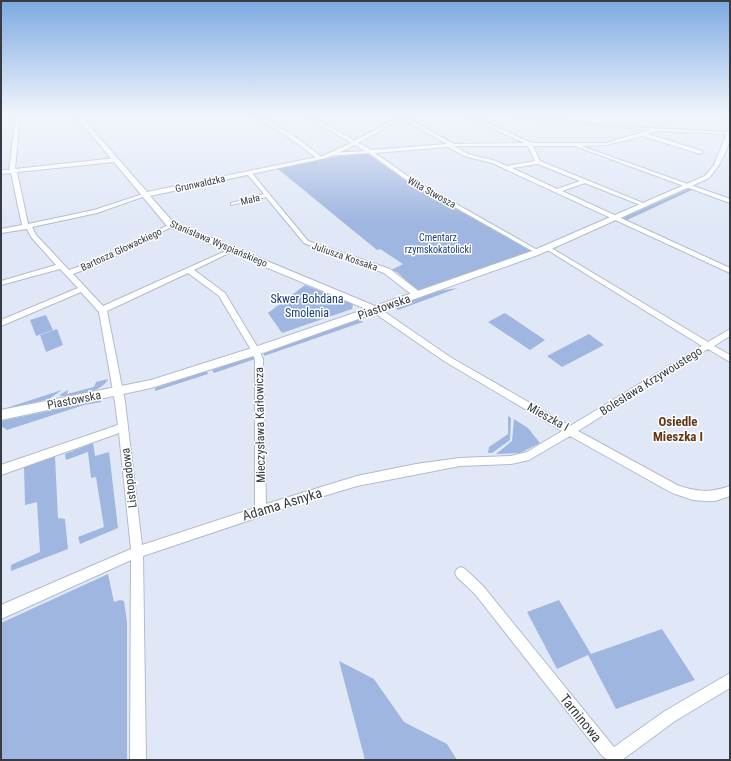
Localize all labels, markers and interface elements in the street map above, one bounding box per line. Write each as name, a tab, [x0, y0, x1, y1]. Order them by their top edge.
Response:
street label: Grunwaldzka	[174, 173, 226, 194]
street label: Wita Stwosza	[406, 175, 458, 210]
street label: Mała	[239, 192, 261, 207]
street label: Stanisława Wyspiańskiego	[168, 218, 269, 269]
street label: Bartosza Głowackiego	[79, 226, 164, 273]
park label: Cmentarz rzymskokatolicki	[405, 232, 471, 255]
street label: Juliusza Kossaka	[311, 240, 379, 273]
street label: Piastowska	[356, 291, 412, 322]
park label: Skwer Bohdana Smolenia	[270, 292, 344, 320]
street label: Bolesława Krzywoustego	[597, 344, 705, 418]
street label: Mieczysława Karłowicza	[252, 367, 268, 483]
street label: Piastowska	[46, 388, 102, 412]
street label: Mieszka I	[525, 400, 571, 434]
district label: Osiedle Mieszka I	[653, 414, 703, 444]
street label: Listopadowa	[118, 447, 140, 509]
street label: Adama Asnyka	[240, 484, 324, 524]
street label: Tarninowa	[557, 691, 605, 745]

